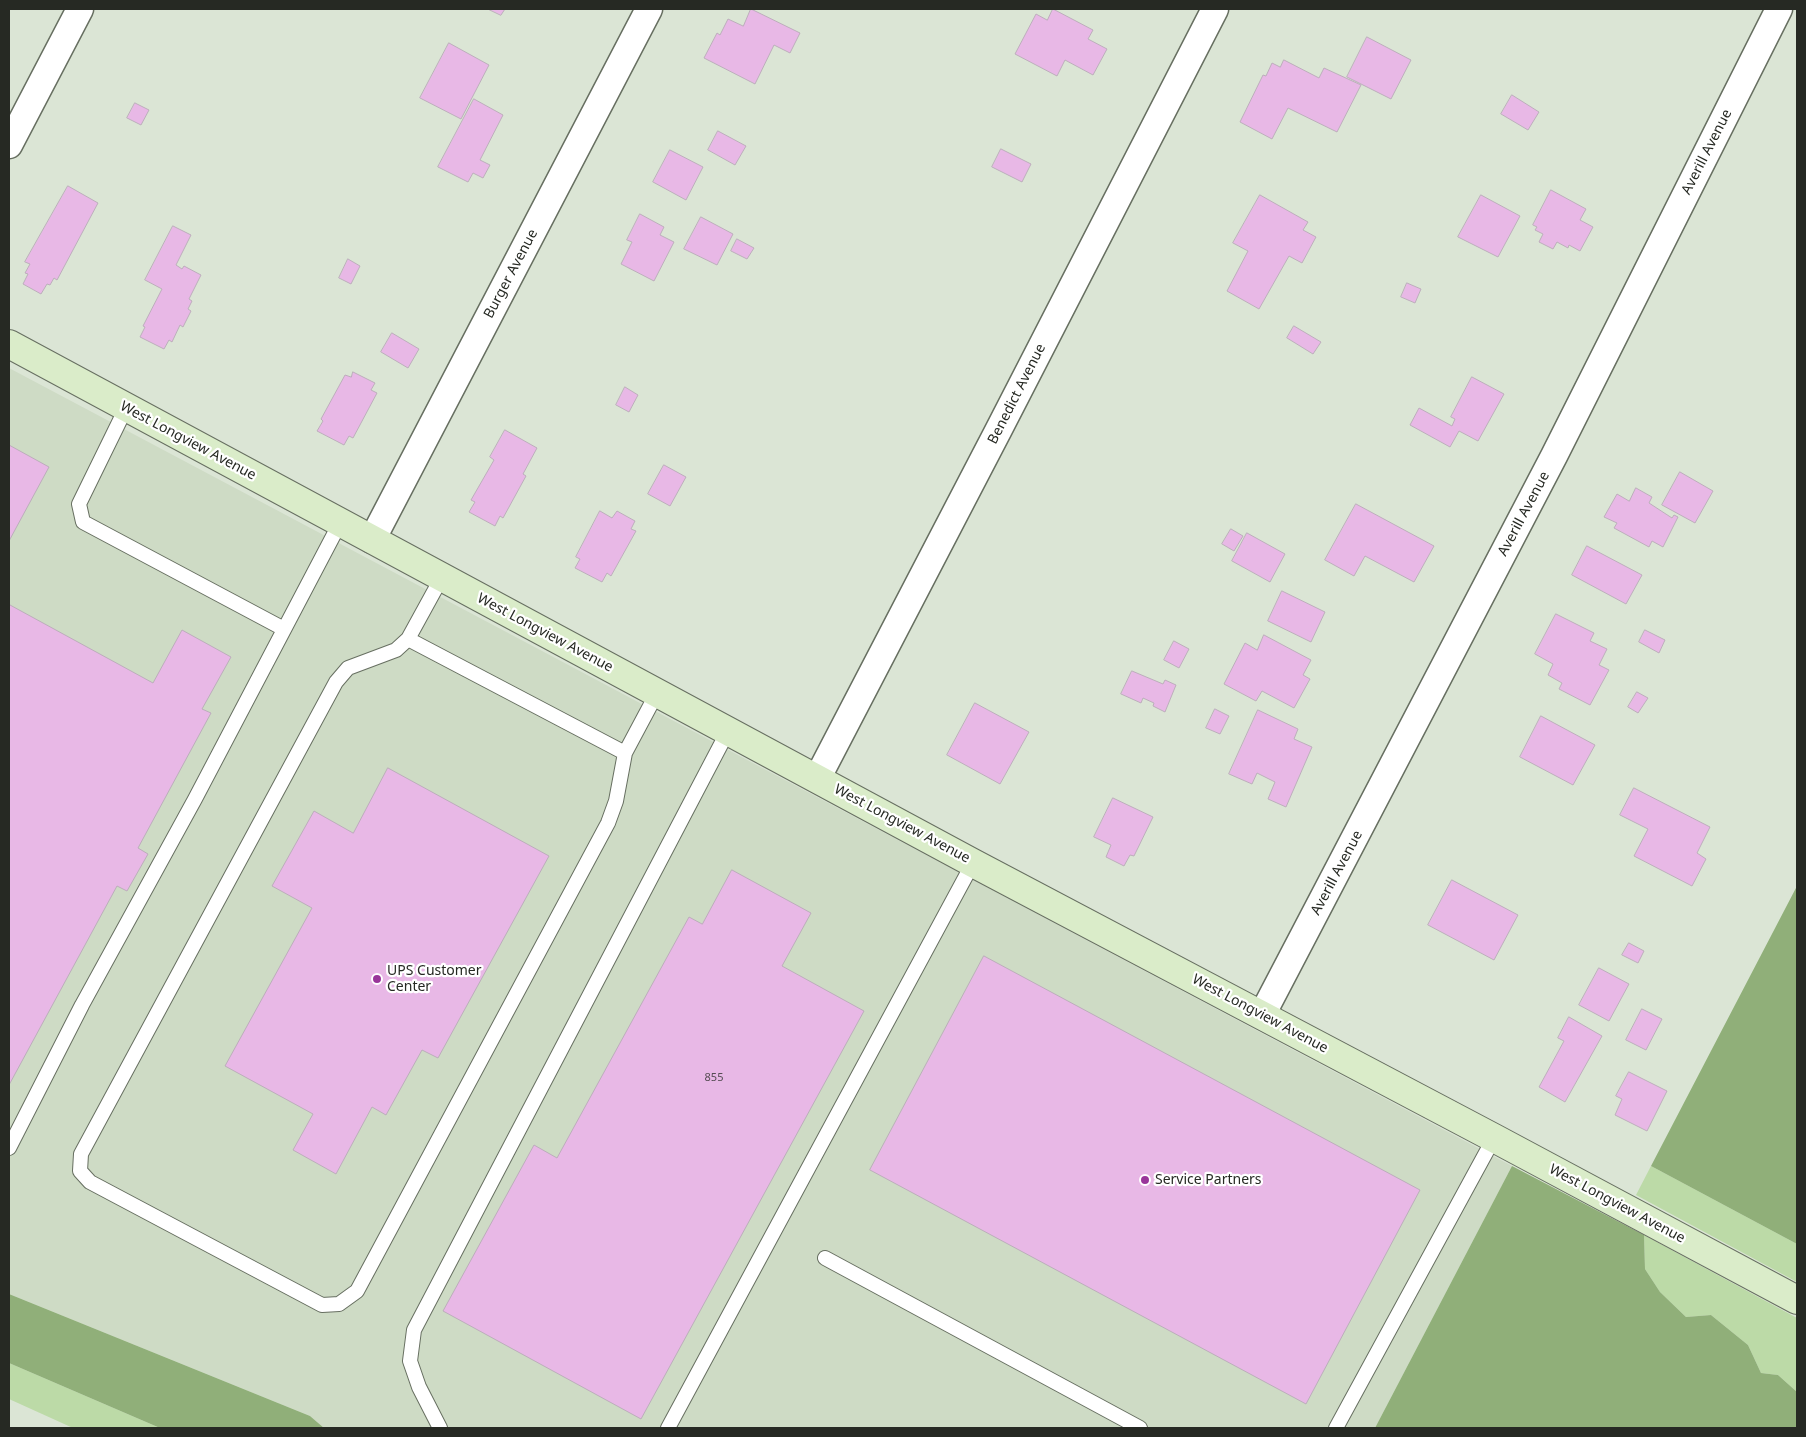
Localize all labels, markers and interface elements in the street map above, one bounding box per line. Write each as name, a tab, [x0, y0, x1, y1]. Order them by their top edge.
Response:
street label: Averill Avenue	[1678, 107, 1736, 197]
street label: Burger Avenue	[480, 227, 542, 321]
street label: Benedict Avenue	[984, 341, 1050, 447]
street label: West Longview Avenue	[117, 398, 259, 484]
street label: Averill Avenue	[1495, 469, 1553, 559]
street label: West Longview Avenue	[474, 590, 616, 676]
street label: West Longview Avenue	[831, 781, 973, 867]
street label: Averill Avenue	[1308, 828, 1366, 918]
place label: UPS Customer Center	[387, 963, 482, 996]
street label: West Longview Avenue	[1189, 971, 1331, 1057]
marker: UPS Customer Center	[371, 973, 383, 985]
house number: 855	[705, 1071, 723, 1085]
street label: West Longview Avenue	[1546, 1161, 1688, 1247]
place label: Service Partners	[1155, 1172, 1262, 1188]
marker: Service Partners	[1139, 1174, 1151, 1186]

